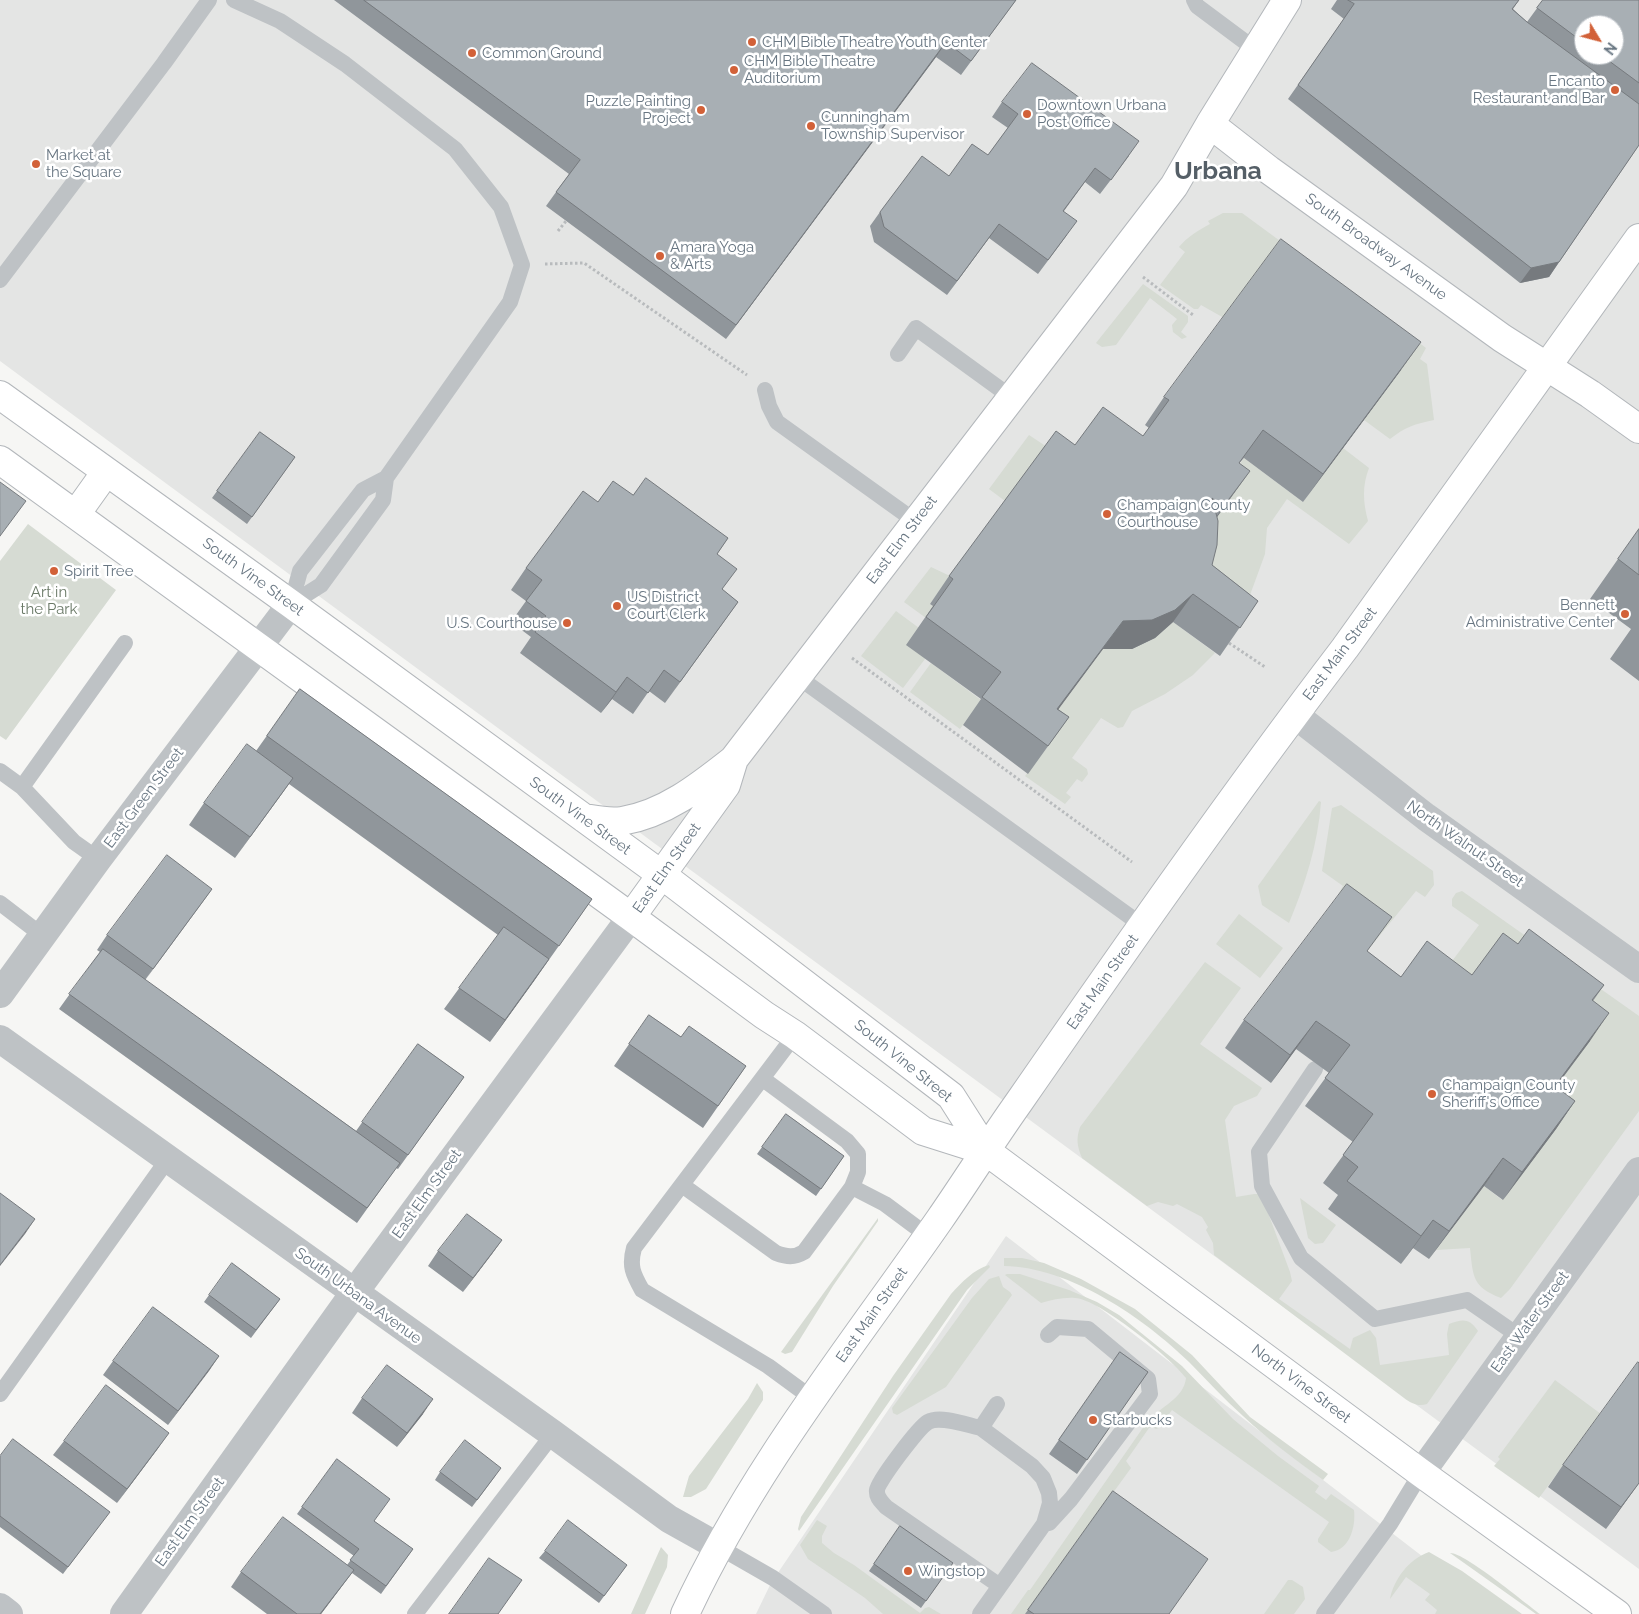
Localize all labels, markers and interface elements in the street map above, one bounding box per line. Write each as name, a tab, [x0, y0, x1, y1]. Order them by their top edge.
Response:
north arrow	[1574, 15, 1624, 65]
place label: CHM Bible Theatre Youth Center	[762, 33, 988, 51]
marker: CHM Bible Theatre Youth Center	[746, 36, 758, 48]
text: N	[1601, 39, 1620, 58]
place label: Common Ground	[482, 44, 602, 62]
marker: Common Ground	[466, 47, 478, 59]
place label: CHM Bible Theatre Auditorium	[744, 52, 875, 87]
marker: CHM Bible Theatre Auditorium	[728, 64, 740, 76]
place label: Encanto Restaurant and Bar	[1473, 72, 1605, 107]
marker: Encanto Restaurant and Bar	[1609, 84, 1621, 96]
place label: Puzzle Painting Project	[586, 92, 691, 127]
place label: Downtown Urbana Post Office	[1037, 96, 1166, 131]
marker: Puzzle Painting Project	[695, 104, 707, 116]
place label: Cunningham Township Supervisor	[821, 108, 964, 143]
marker: Downtown Urbana Post Office	[1021, 108, 1033, 120]
marker: Cunningham Township Supervisor	[805, 120, 817, 132]
place label: Market at the Square	[46, 146, 122, 181]
district label: Urbana	[1174, 156, 1262, 186]
marker: Market at the Square	[30, 158, 42, 170]
street label: South Broadway Avenue	[1302, 190, 1450, 304]
place label: Amara Yoga & Arts	[670, 238, 754, 273]
marker: Amara Yoga & Arts	[654, 250, 666, 262]
street label: East Elm Street	[863, 492, 941, 588]
place label: Champaign County Courthouse	[1117, 496, 1250, 531]
marker: Champaign County Courthouse	[1101, 508, 1113, 520]
street label: South Vine Street	[199, 534, 307, 620]
place label: Spirit Tree	[64, 562, 133, 580]
marker: Spirit Tree	[48, 565, 60, 577]
park label: Art in the Park	[20, 583, 78, 618]
place label: US District Court Clerk	[627, 588, 706, 623]
place label: Bennett Administrative Center	[1466, 596, 1615, 631]
marker: US District Court Clerk	[611, 600, 623, 612]
street label: East Main Street	[1299, 604, 1381, 704]
marker: Bennett Administrative Center	[1619, 608, 1631, 620]
place label: U.S. Courthouse	[446, 614, 557, 632]
marker: U.S. Courthouse	[561, 617, 573, 629]
street label: East Green Street	[100, 744, 188, 852]
street label: South Vine Street	[526, 773, 634, 859]
street label: North Walnut Street	[1403, 797, 1527, 891]
street label: East Elm Street	[629, 820, 705, 916]
street label: East Main Street	[1063, 931, 1143, 1033]
street label: South Vine Street	[850, 1016, 956, 1106]
place label: Champaign County Sheriff's Office	[1442, 1076, 1575, 1111]
marker: Champaign County Sheriff's Office	[1426, 1088, 1438, 1100]
street label: East Elm Street	[389, 1146, 465, 1242]
street label: South Urbana Avenue	[291, 1244, 425, 1348]
street label: East Main Street	[832, 1264, 912, 1366]
street label: East Water Street	[1487, 1268, 1573, 1376]
street label: North Vine Street	[1248, 1341, 1354, 1427]
place label: Starbucks	[1103, 1411, 1172, 1429]
marker: Starbucks	[1087, 1414, 1099, 1426]
street label: East Elm Street	[152, 1474, 228, 1570]
place label: Wingstop	[918, 1562, 985, 1580]
marker: Wingstop	[902, 1565, 914, 1577]

